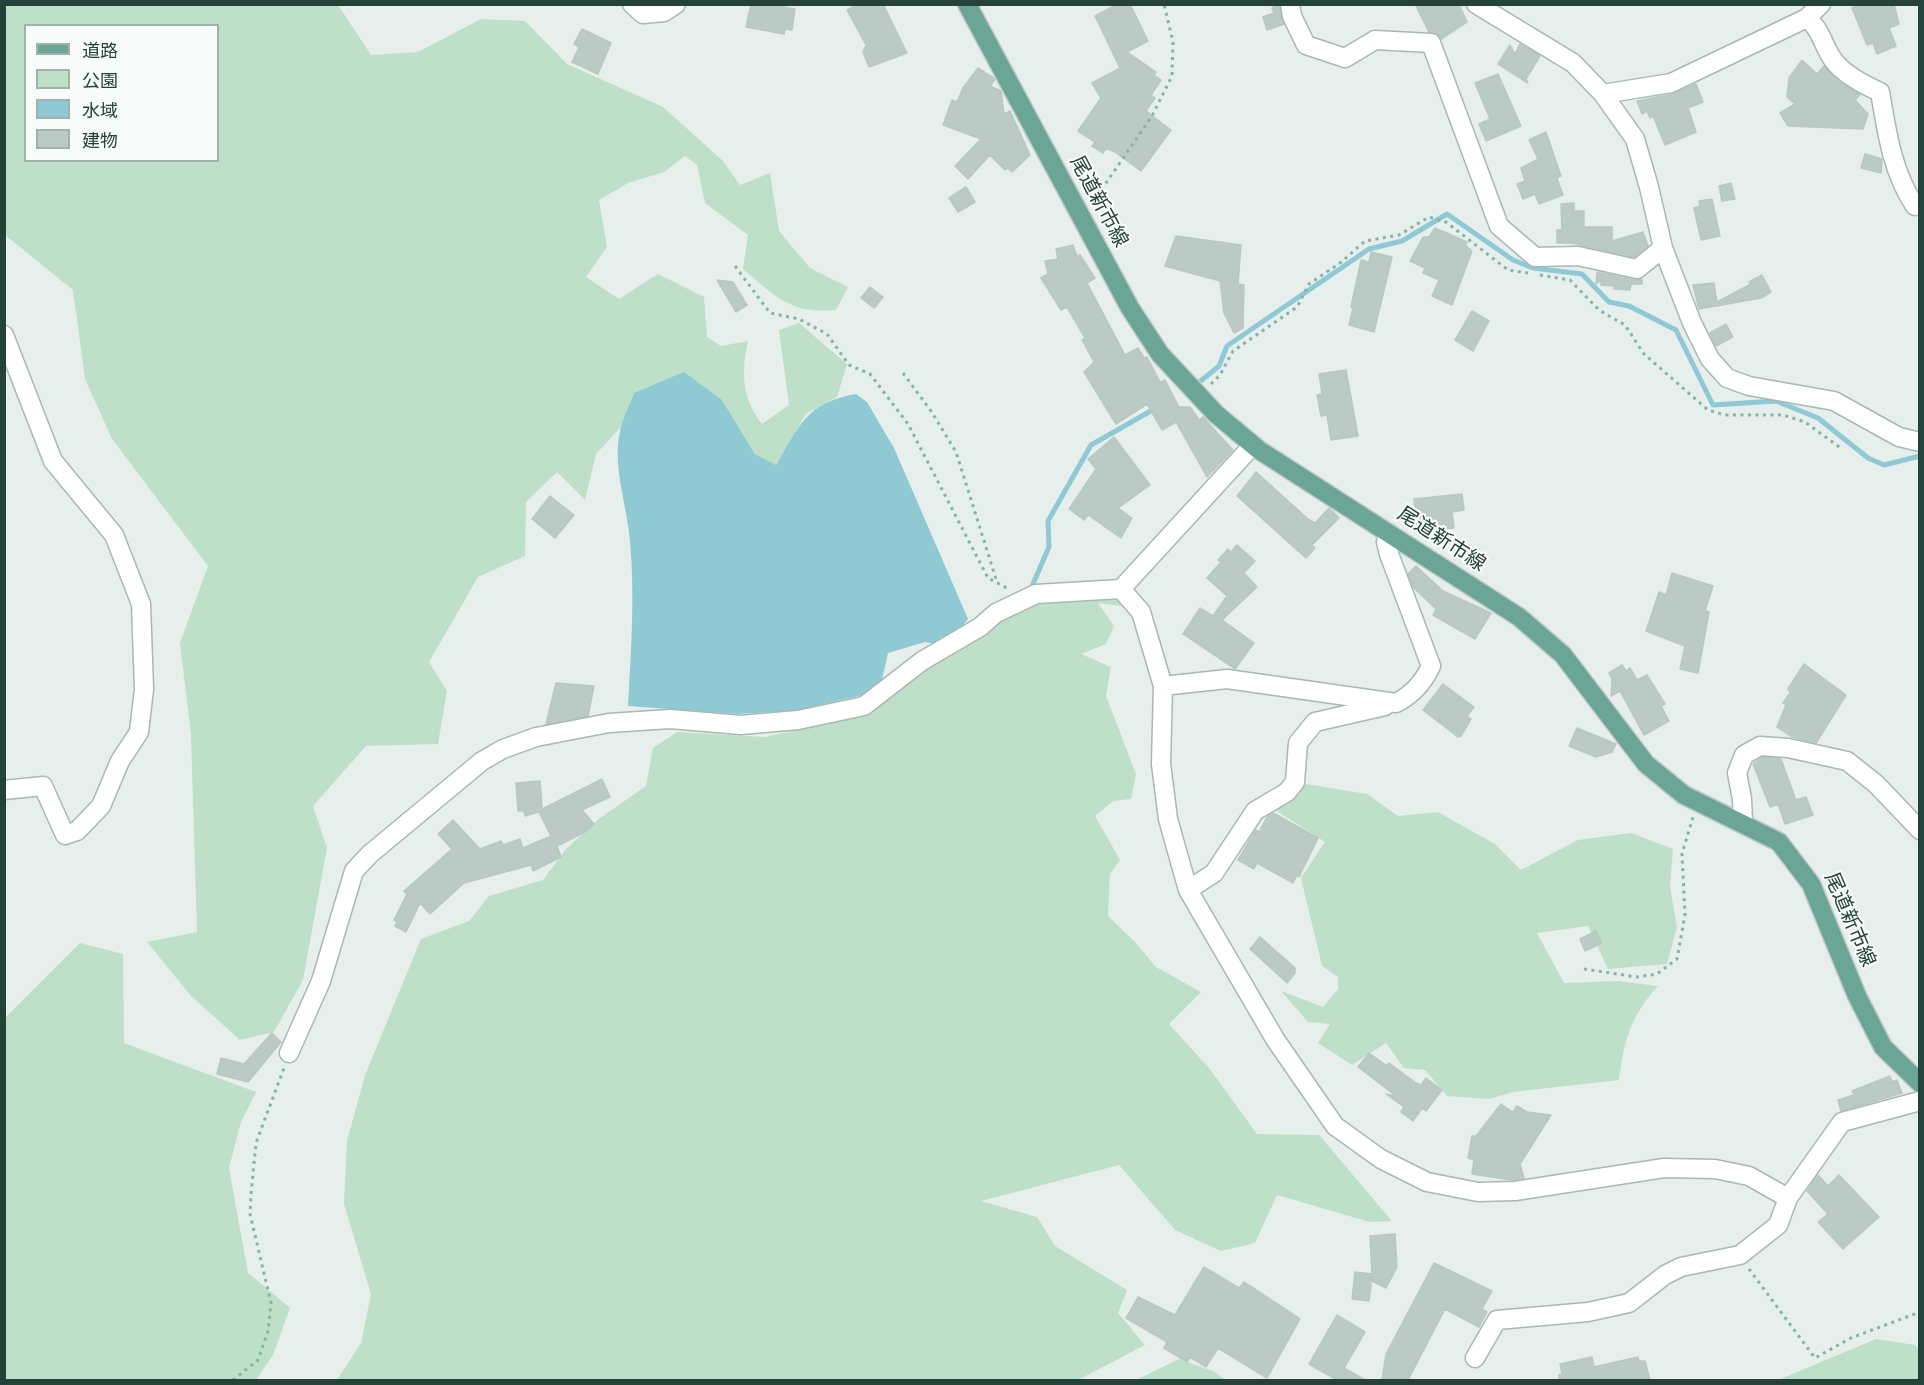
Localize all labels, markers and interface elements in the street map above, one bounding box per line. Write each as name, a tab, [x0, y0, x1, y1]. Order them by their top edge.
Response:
legend	[24, 24, 219, 162]
text: 道路	[82, 40, 118, 61]
text: 公園	[82, 70, 118, 91]
text: 水域	[82, 100, 118, 121]
text: 建物	[82, 130, 118, 151]
street label: 尾道新市線	[1064, 152, 1132, 252]
street label: 尾道新市線	[1393, 503, 1489, 577]
street label: 尾道新市線	[1818, 869, 1880, 971]

